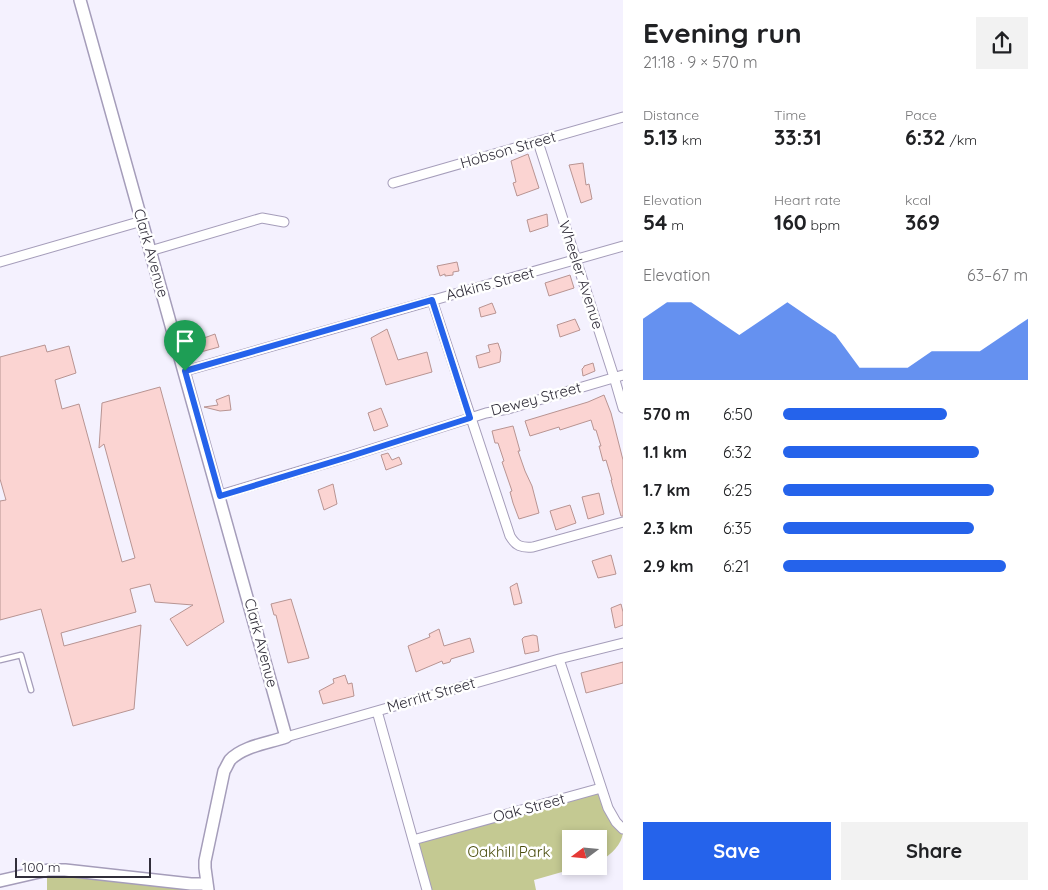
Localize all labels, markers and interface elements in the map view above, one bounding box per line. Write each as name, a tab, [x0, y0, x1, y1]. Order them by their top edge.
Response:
text: Evening run	[643, 15, 802, 50]
button: share	[976, 17, 1028, 69]
text: 21:18 · 9 × 570 m	[643, 52, 758, 72]
text: Distance	[643, 106, 699, 124]
text: Time	[774, 106, 806, 124]
text: Pace	[905, 106, 937, 124]
text: 5.13	[643, 124, 678, 150]
text: 33:31	[774, 124, 822, 150]
text: 6:32	[905, 124, 946, 150]
street label: Hobson Street	[458, 127, 558, 172]
text: km	[678, 131, 702, 149]
text: /km	[946, 131, 977, 149]
text: Elevation	[643, 191, 702, 209]
text: Heart rate	[774, 191, 841, 209]
text: kcal	[905, 191, 931, 209]
street label: Clark Avenue	[130, 206, 173, 299]
text: 54	[643, 209, 667, 235]
text: 160	[774, 209, 807, 235]
text: 369	[905, 209, 940, 235]
text: m	[667, 216, 684, 234]
text: bpm	[807, 216, 840, 234]
street label: Wheeler Avenue	[555, 218, 608, 331]
street label: Adkins Street	[444, 263, 536, 304]
text: Elevation	[643, 265, 710, 285]
text: 63–67 m	[967, 265, 1028, 285]
pin	[164, 320, 206, 371]
icon: arrive	[171, 327, 199, 355]
street label: Dewey Street	[489, 377, 583, 420]
text: 570 m	[643, 404, 690, 424]
text: 6:50	[723, 404, 753, 424]
text: 1.1 km	[643, 442, 687, 462]
text: 6:32	[723, 442, 752, 462]
text: 1.7 km	[643, 480, 690, 500]
text: 6:25	[723, 480, 752, 500]
text: 2.3 km	[643, 518, 693, 538]
text: 6:35	[723, 518, 752, 538]
text: 2.9 km	[643, 556, 694, 576]
text: 6:21	[723, 556, 749, 576]
street label: Clark Avenue	[240, 596, 283, 690]
street label: Merritt Street	[385, 673, 477, 716]
street label: Oak Street	[491, 789, 567, 826]
button: Save	[643, 822, 831, 880]
button: Share	[841, 822, 1028, 880]
north arrow	[562, 830, 608, 875]
map controls	[562, 830, 607, 875]
park label: Oakhill Park	[467, 842, 551, 861]
scale bar	[15, 855, 151, 878]
text: 100 m	[22, 858, 60, 876]

